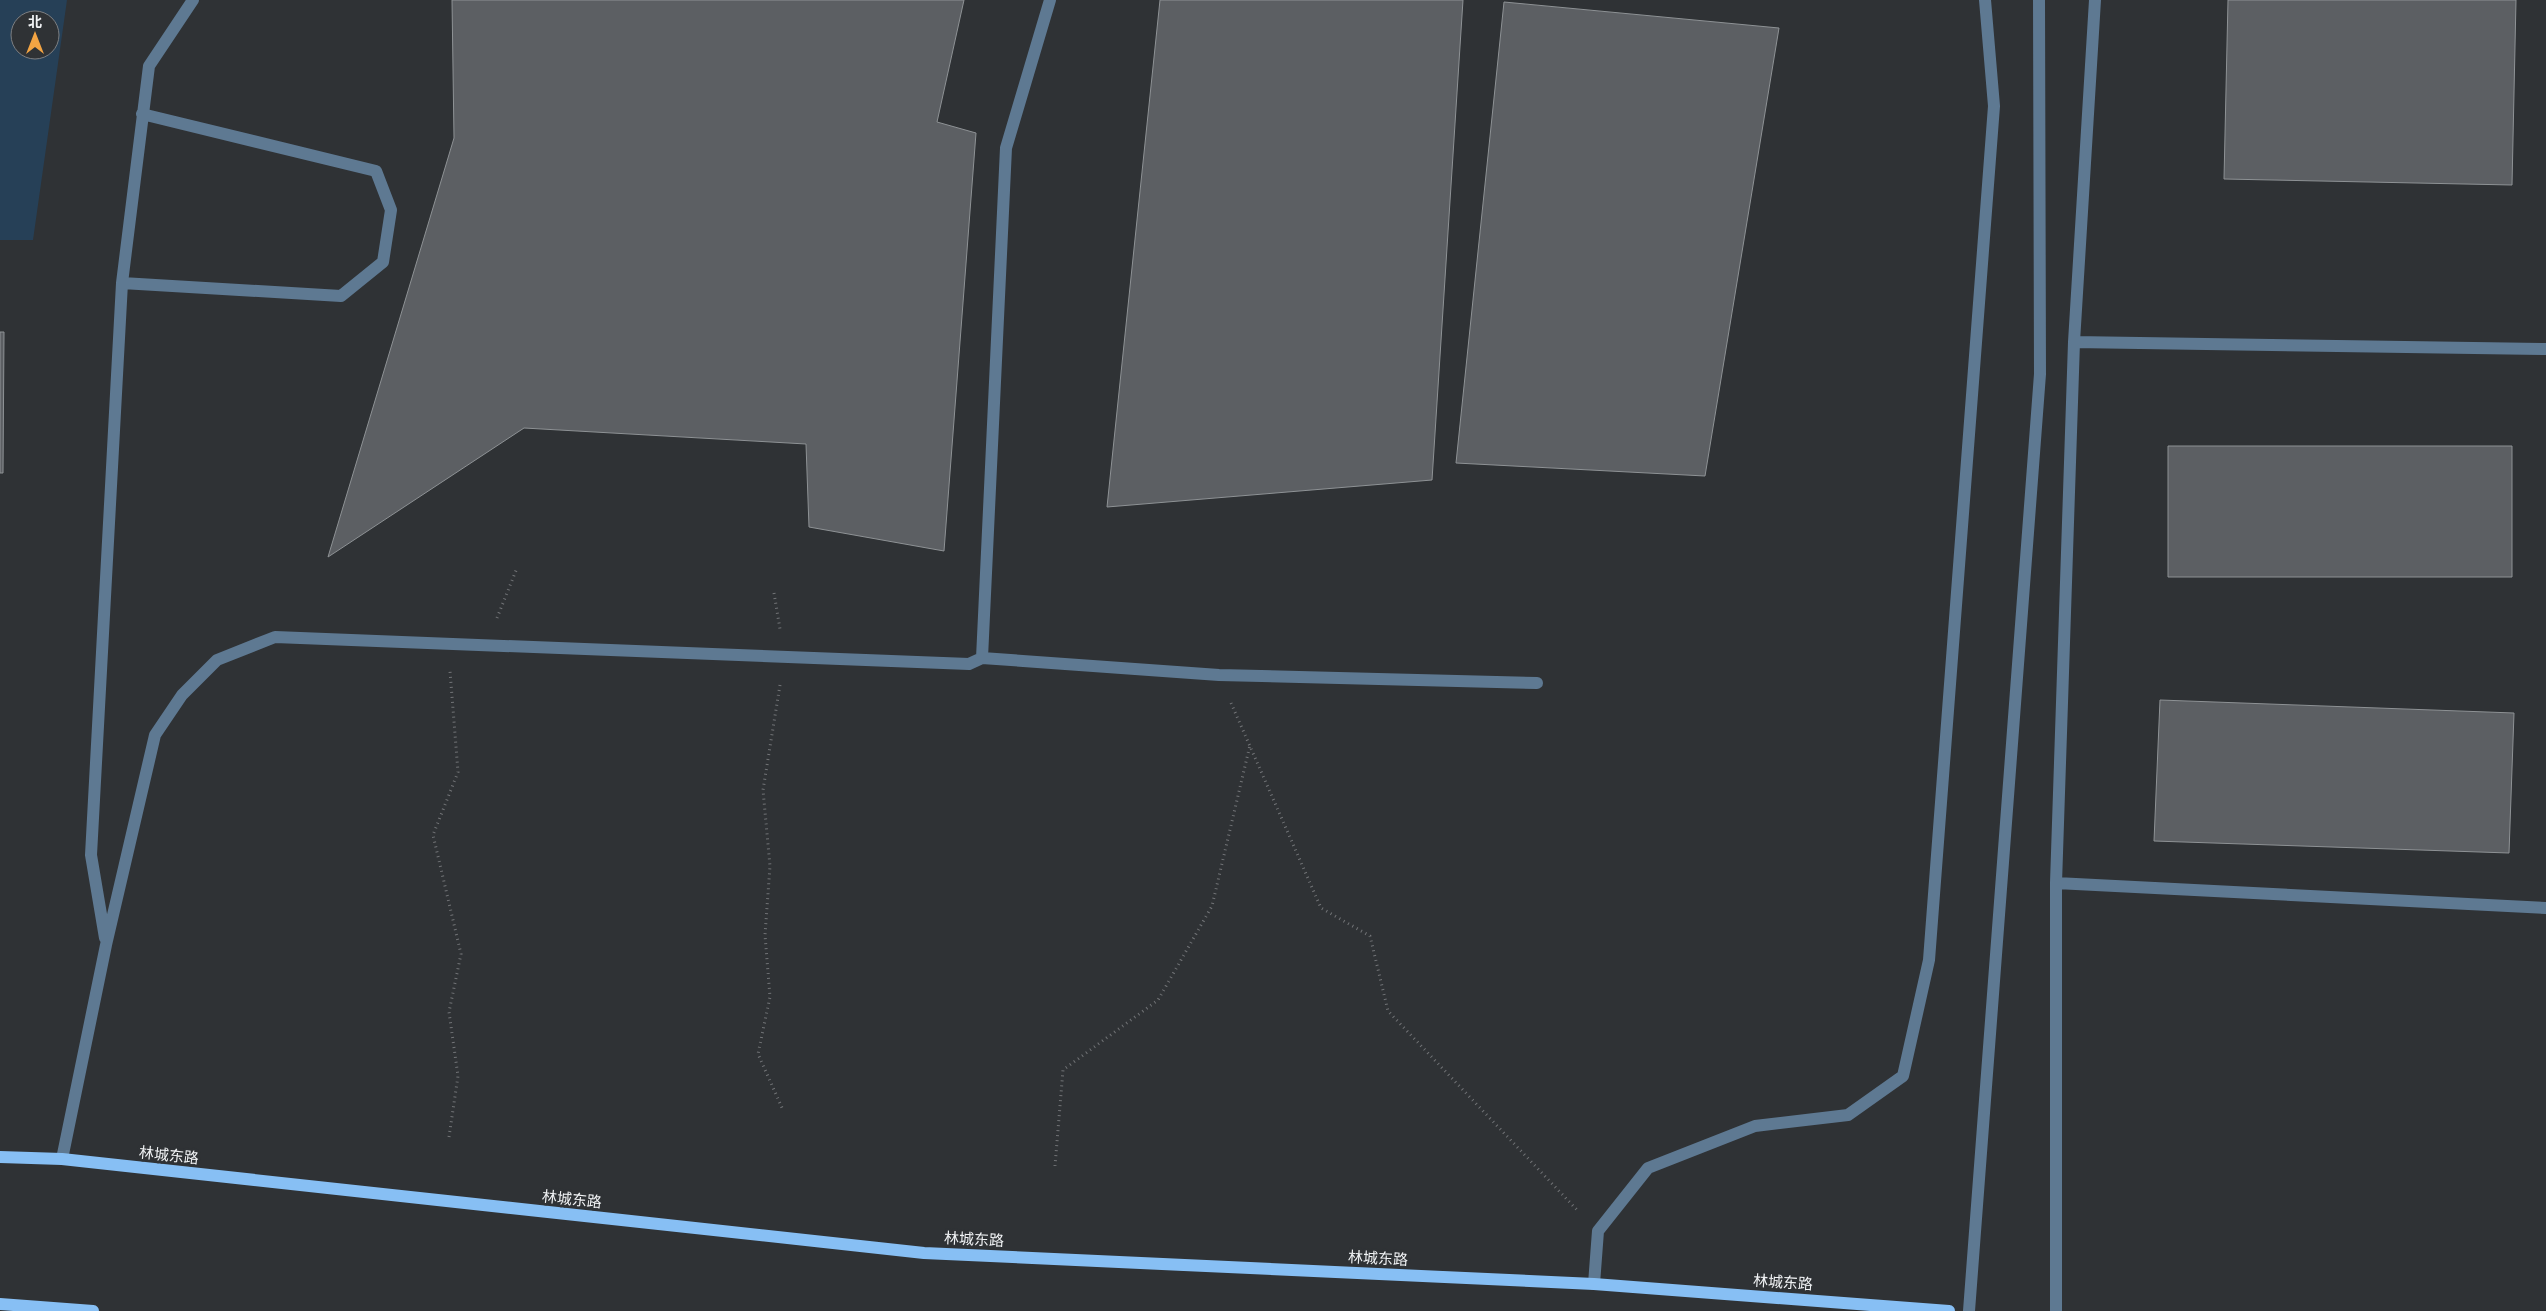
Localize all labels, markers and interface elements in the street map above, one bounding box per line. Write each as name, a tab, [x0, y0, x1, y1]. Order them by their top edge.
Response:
north arrow	[10, 10, 60, 60]
text: 北	[28, 13, 42, 31]
street label: 林城东路	[138, 1142, 200, 1168]
street label: 林城东路	[541, 1186, 603, 1212]
street label: 林城东路	[944, 1228, 1004, 1250]
street label: 林城东路	[1348, 1247, 1408, 1269]
street label: 林城东路	[1752, 1270, 1814, 1294]

